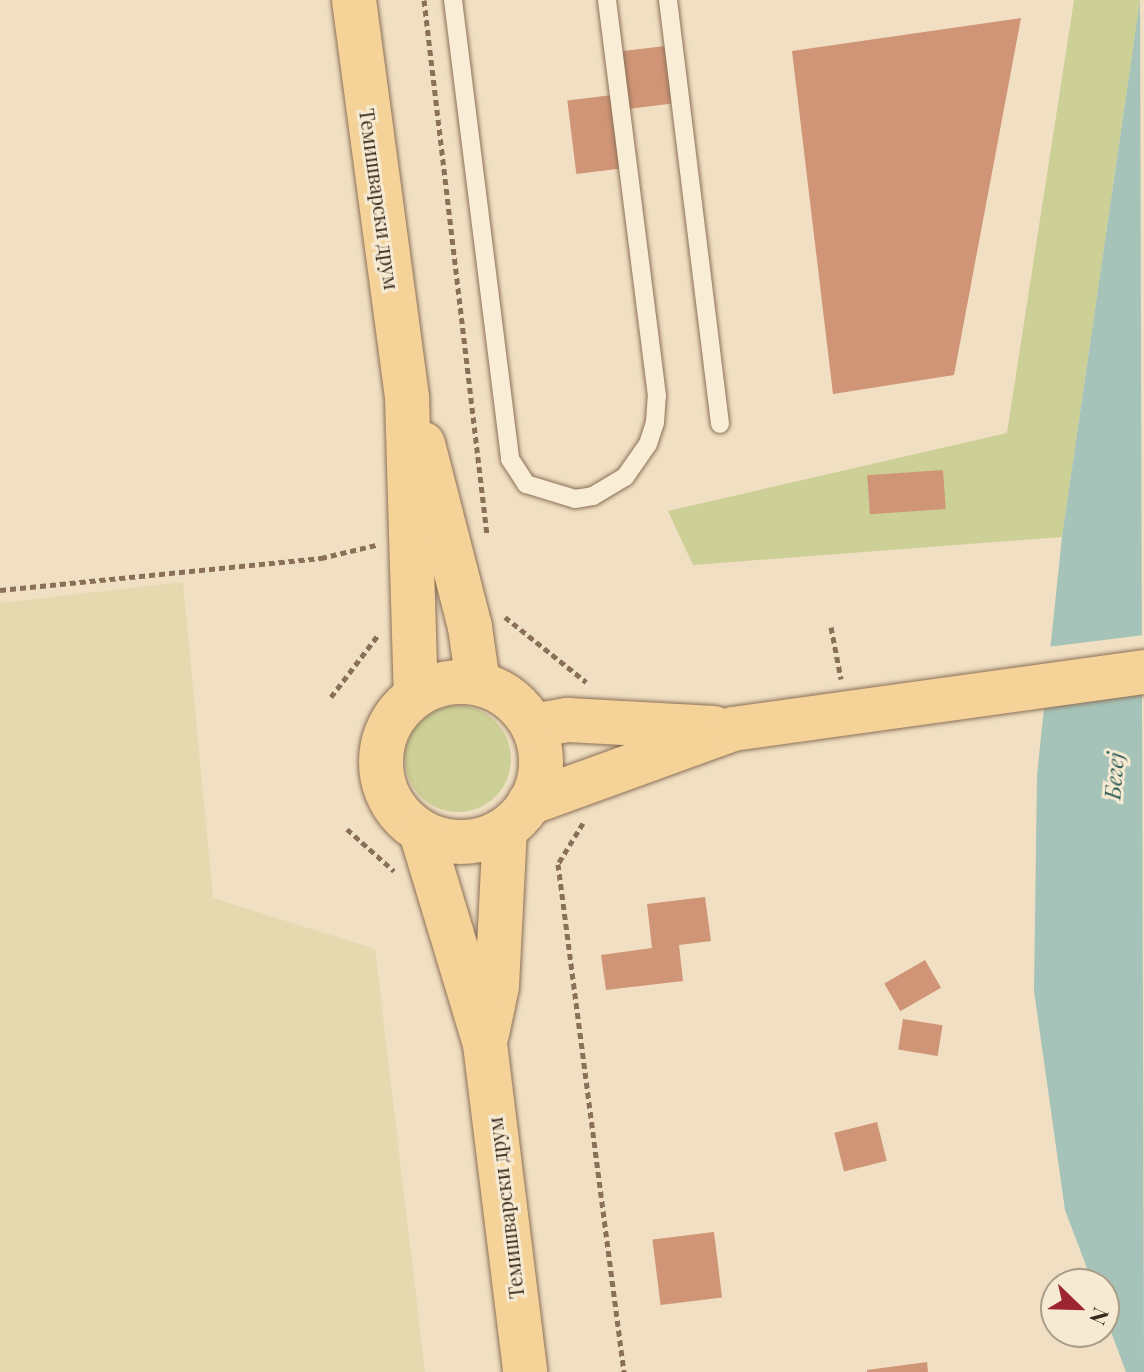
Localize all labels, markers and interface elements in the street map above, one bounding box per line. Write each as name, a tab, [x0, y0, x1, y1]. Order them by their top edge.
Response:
street label: Темишварски друм	[355, 107, 405, 291]
water label: Бегеј	[1099, 751, 1129, 801]
street label: Темишварски друм	[482, 1116, 528, 1300]
north arrow	[1040, 1268, 1120, 1348]
text: N	[1083, 1303, 1117, 1330]

